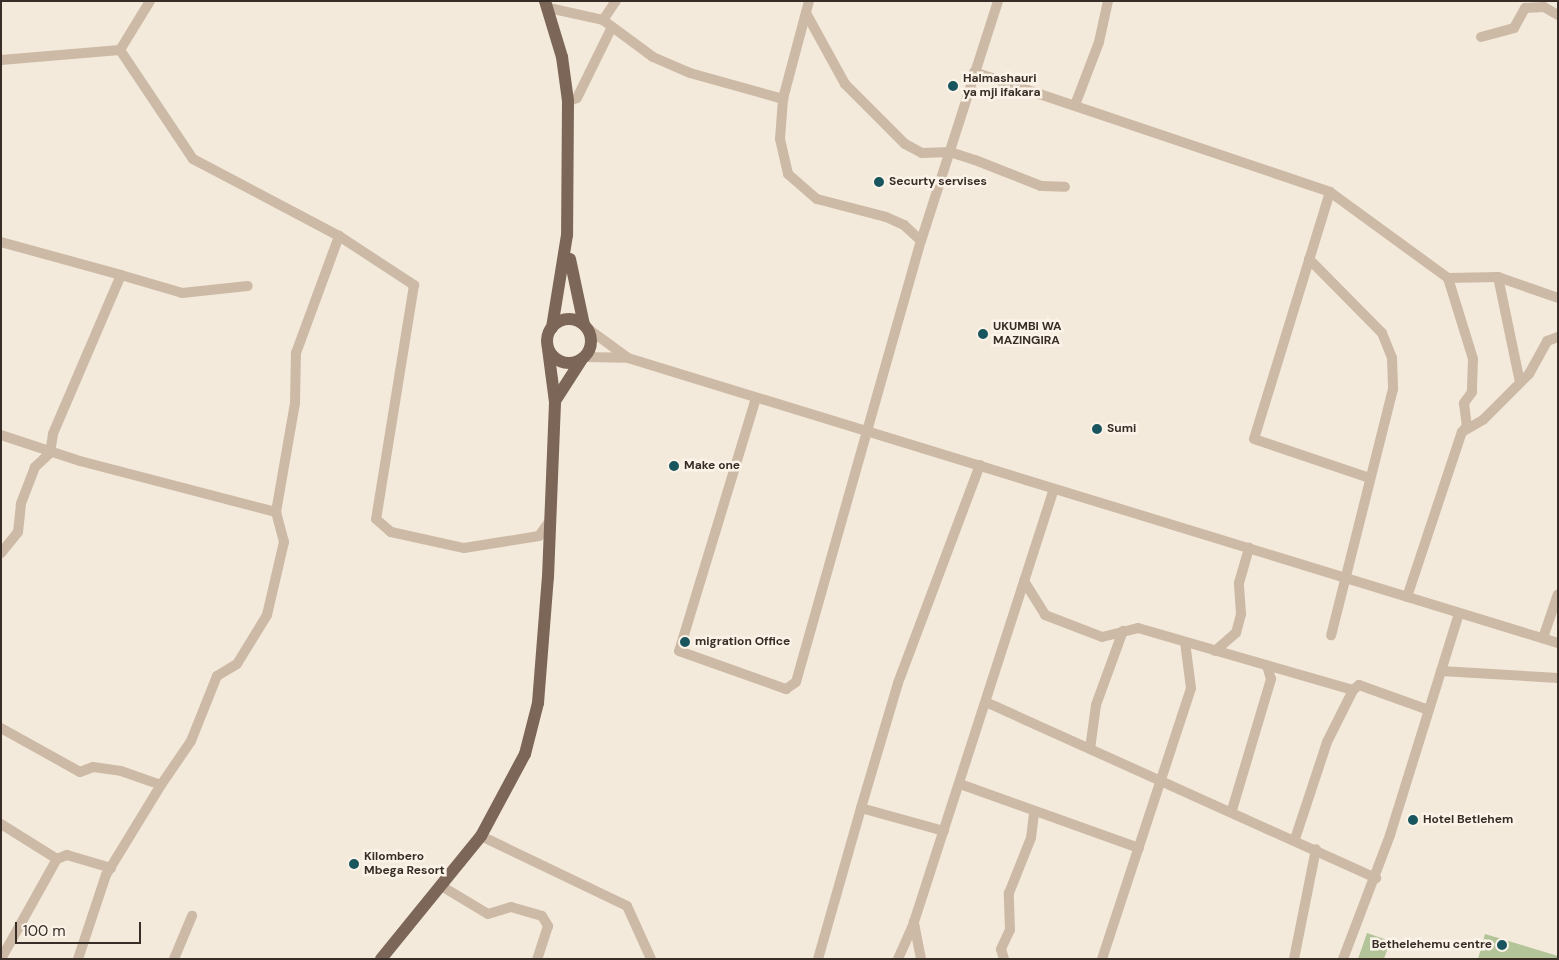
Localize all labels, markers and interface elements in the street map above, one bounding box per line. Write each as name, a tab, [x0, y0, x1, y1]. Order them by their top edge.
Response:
place label: Halmashauri ya mji ifakara	[963, 72, 1041, 100]
marker: Halmashauri ya mji ifakara	[947, 80, 959, 92]
place label: Securty servises	[889, 175, 987, 189]
marker: Securty servises	[873, 176, 885, 188]
place label: UKUMBI WA MAZINGIRA	[993, 320, 1062, 348]
marker: UKUMBI WA MAZINGIRA	[977, 328, 989, 340]
place label: Sumi	[1107, 422, 1136, 436]
marker: Sumi	[1091, 423, 1103, 435]
place label: Make one	[684, 459, 740, 473]
marker: Make one	[668, 460, 680, 472]
place label: migration Office	[695, 635, 790, 649]
marker: migration Office	[679, 636, 691, 648]
place label: Hotel Betlehem	[1423, 813, 1513, 827]
marker: Hotel Betlehem	[1407, 814, 1419, 826]
place label: Kilombero Mbega Resort	[364, 850, 445, 878]
marker: Kilombero Mbega Resort	[348, 858, 360, 870]
scale bar	[18, 912, 144, 944]
text: 100 m	[23, 921, 66, 941]
place label: Bethelehemu centre	[1372, 938, 1492, 952]
marker: Bethelehemu centre	[1496, 939, 1508, 951]

